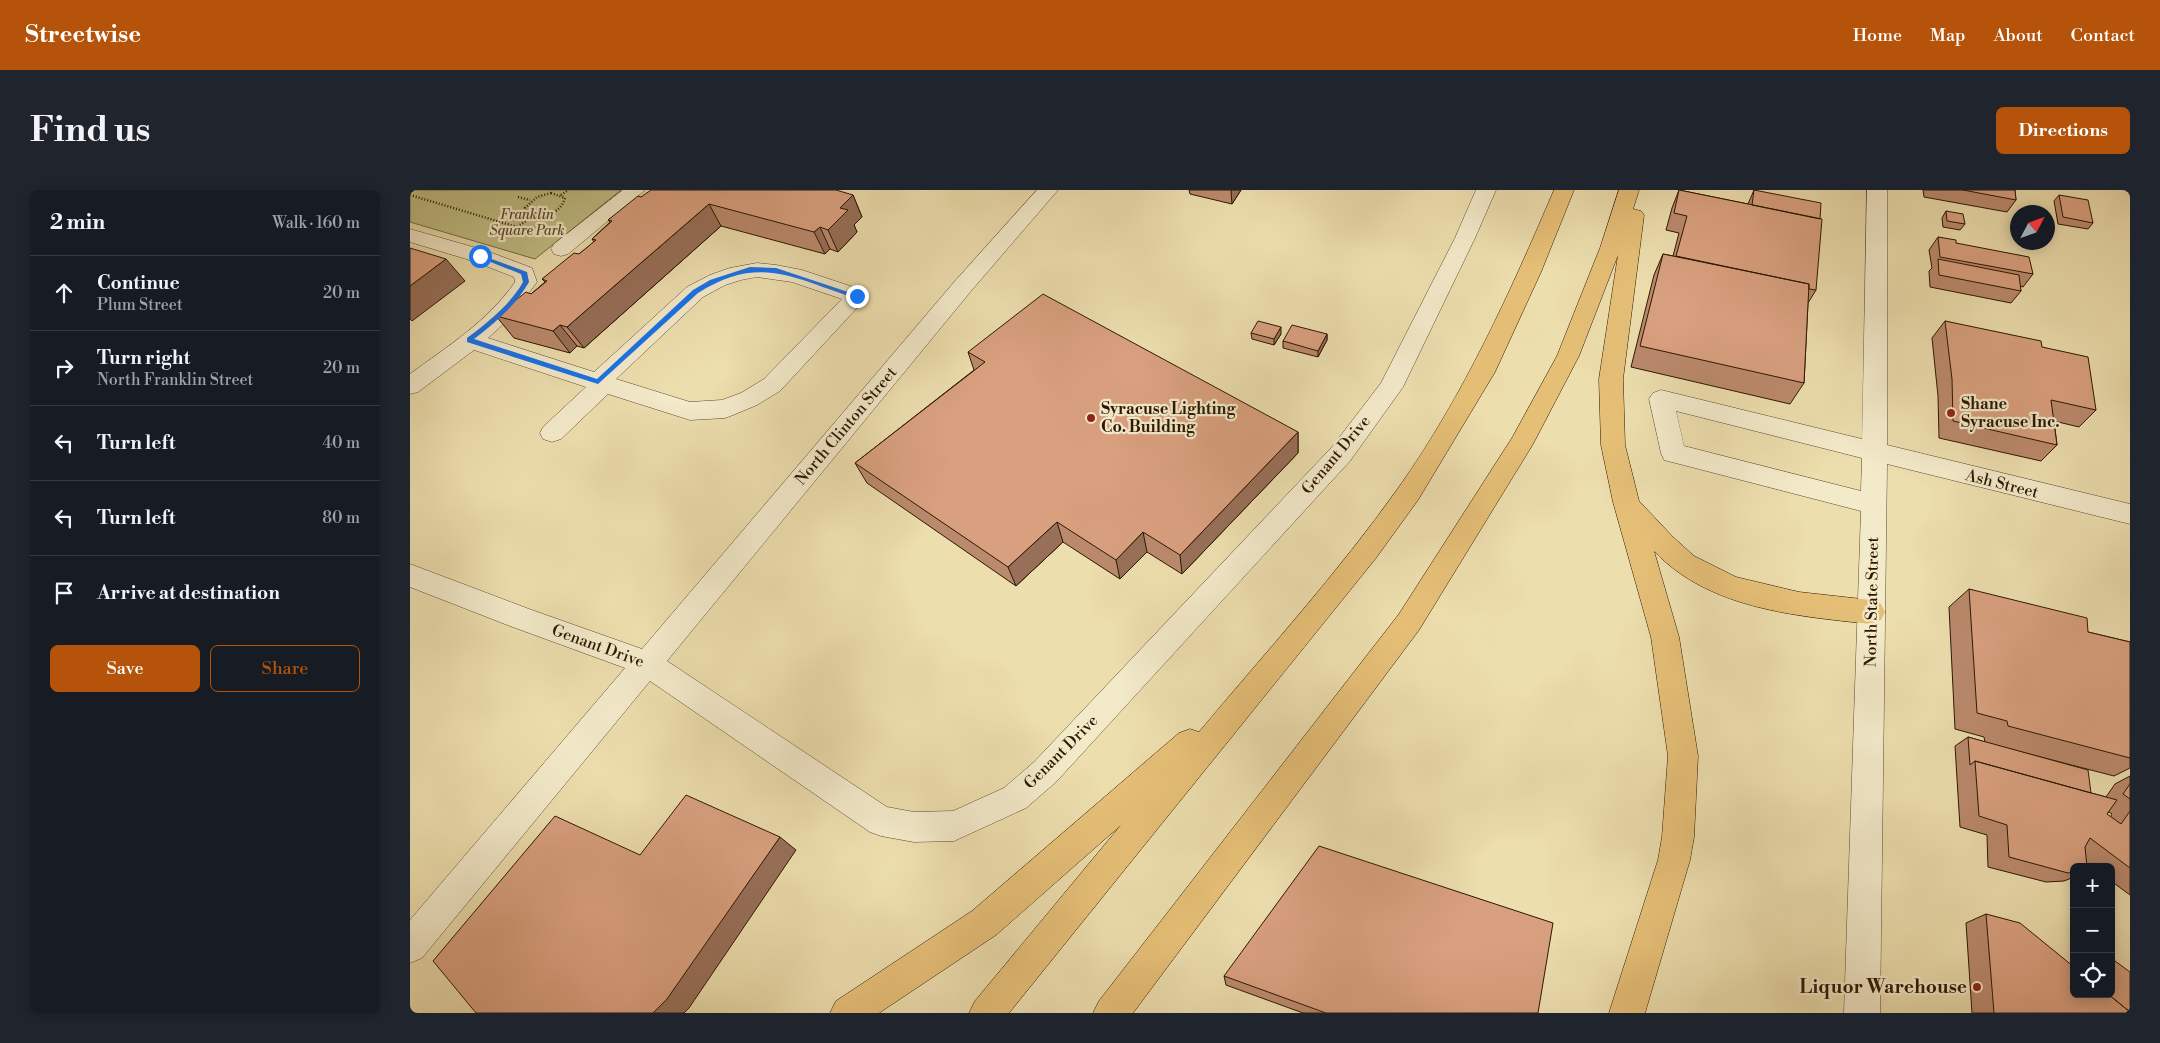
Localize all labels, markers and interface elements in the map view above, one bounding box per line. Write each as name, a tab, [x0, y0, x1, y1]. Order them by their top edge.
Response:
text: Streetwise	[25, 20, 141, 50]
text: Home	[1853, 24, 1902, 47]
text: Map	[1930, 24, 1966, 47]
text: About	[1994, 24, 2043, 47]
text: Contact	[2071, 24, 2135, 47]
button: Directions	[1996, 107, 2130, 154]
text: Find us	[30, 109, 150, 152]
north arrow	[2010, 205, 2055, 250]
park label: Franklin Square Park	[489, 206, 565, 240]
text: 2 min	[50, 210, 105, 236]
text: Walk · 160 m	[272, 213, 360, 233]
route start	[469, 245, 492, 268]
text: Continue	[97, 271, 180, 295]
icon: ahead	[50, 279, 78, 307]
text: 20 m	[323, 283, 360, 303]
route end	[846, 285, 869, 308]
text: Plum Street	[97, 295, 183, 315]
text: Turn right	[97, 346, 190, 370]
icon: right	[50, 354, 78, 382]
text: 20 m	[323, 358, 360, 378]
street label: North Clinton Street	[791, 363, 901, 489]
text: North Franklin Street	[97, 370, 253, 390]
place label: Shane Syracuse Inc.	[1961, 394, 2060, 432]
place label: Syracuse Lighting Co. Building	[1101, 399, 1236, 437]
marker: Shane Syracuse Inc.	[1945, 407, 1957, 419]
marker: Syracuse Lighting Co. Building	[1085, 412, 1097, 424]
street label: Genant Drive	[1297, 412, 1375, 498]
icon: left	[50, 429, 78, 457]
text: Turn left	[97, 431, 176, 455]
text: 40 m	[323, 433, 360, 453]
street label: Ash Street	[1963, 465, 2041, 503]
icon: left	[50, 504, 78, 532]
text: Turn left	[97, 506, 176, 530]
text: 80 m	[322, 508, 360, 528]
street label: North State Street	[1861, 536, 1883, 667]
icon: arrive	[50, 579, 78, 607]
text: Arrive at destination	[97, 581, 280, 605]
street label: Genant Drive	[549, 620, 647, 672]
button: Save	[50, 645, 200, 692]
button: Share	[210, 645, 360, 692]
street label: Genant Drive	[1020, 711, 1102, 793]
map controls	[2070, 863, 2115, 998]
button: +	[2070, 863, 2115, 908]
button: −	[2070, 908, 2115, 953]
button: locate	[2070, 953, 2115, 998]
place label: Liquor Warehouse	[1799, 975, 1967, 999]
marker: Liquor Warehouse	[1971, 981, 1983, 993]

